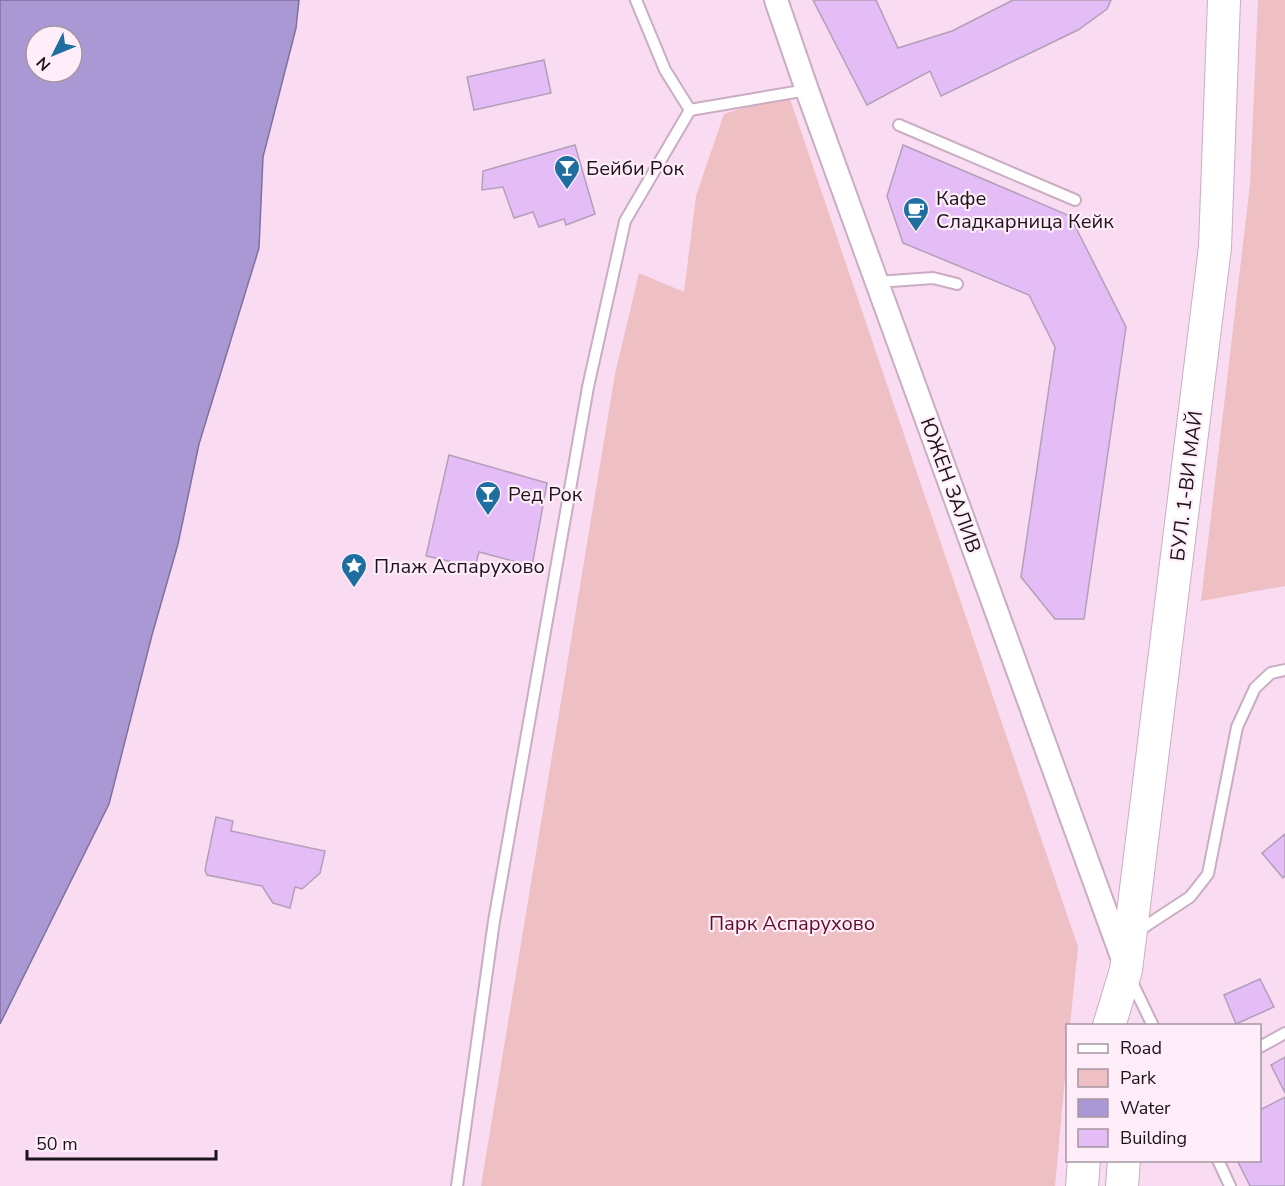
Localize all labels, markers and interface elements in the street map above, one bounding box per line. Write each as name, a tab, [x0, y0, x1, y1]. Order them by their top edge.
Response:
north arrow	[24, 24, 84, 84]
text: N	[32, 52, 56, 75]
bar icon: Бейби Рок	[552, 153, 582, 191]
place label: Бейби Рок	[586, 155, 685, 182]
place label: Кафе Сладкарница Кейк	[936, 185, 1114, 235]
cafe icon: Кафе Сладкарница Кейк	[901, 195, 931, 233]
street label: БУЛ. 1-ВИ МАЙ	[1164, 409, 1209, 563]
street label: ЮЖЕН ЗАЛИВ	[914, 414, 987, 556]
bar icon: Ред Рок	[473, 479, 503, 517]
place label: Ред Рок	[508, 481, 583, 508]
place icon: Плаж Аспарухово	[339, 551, 369, 589]
place label: Плаж Аспарухово	[374, 553, 545, 580]
park label: Парк Аспарухово	[709, 910, 875, 937]
legend	[1066, 1024, 1261, 1162]
text: Road	[1120, 1036, 1162, 1060]
text: Park	[1120, 1066, 1157, 1090]
text: Water	[1120, 1096, 1171, 1120]
scale bar	[27, 1123, 216, 1161]
text: Building	[1120, 1126, 1187, 1150]
text: 50 m	[36, 1132, 78, 1156]

